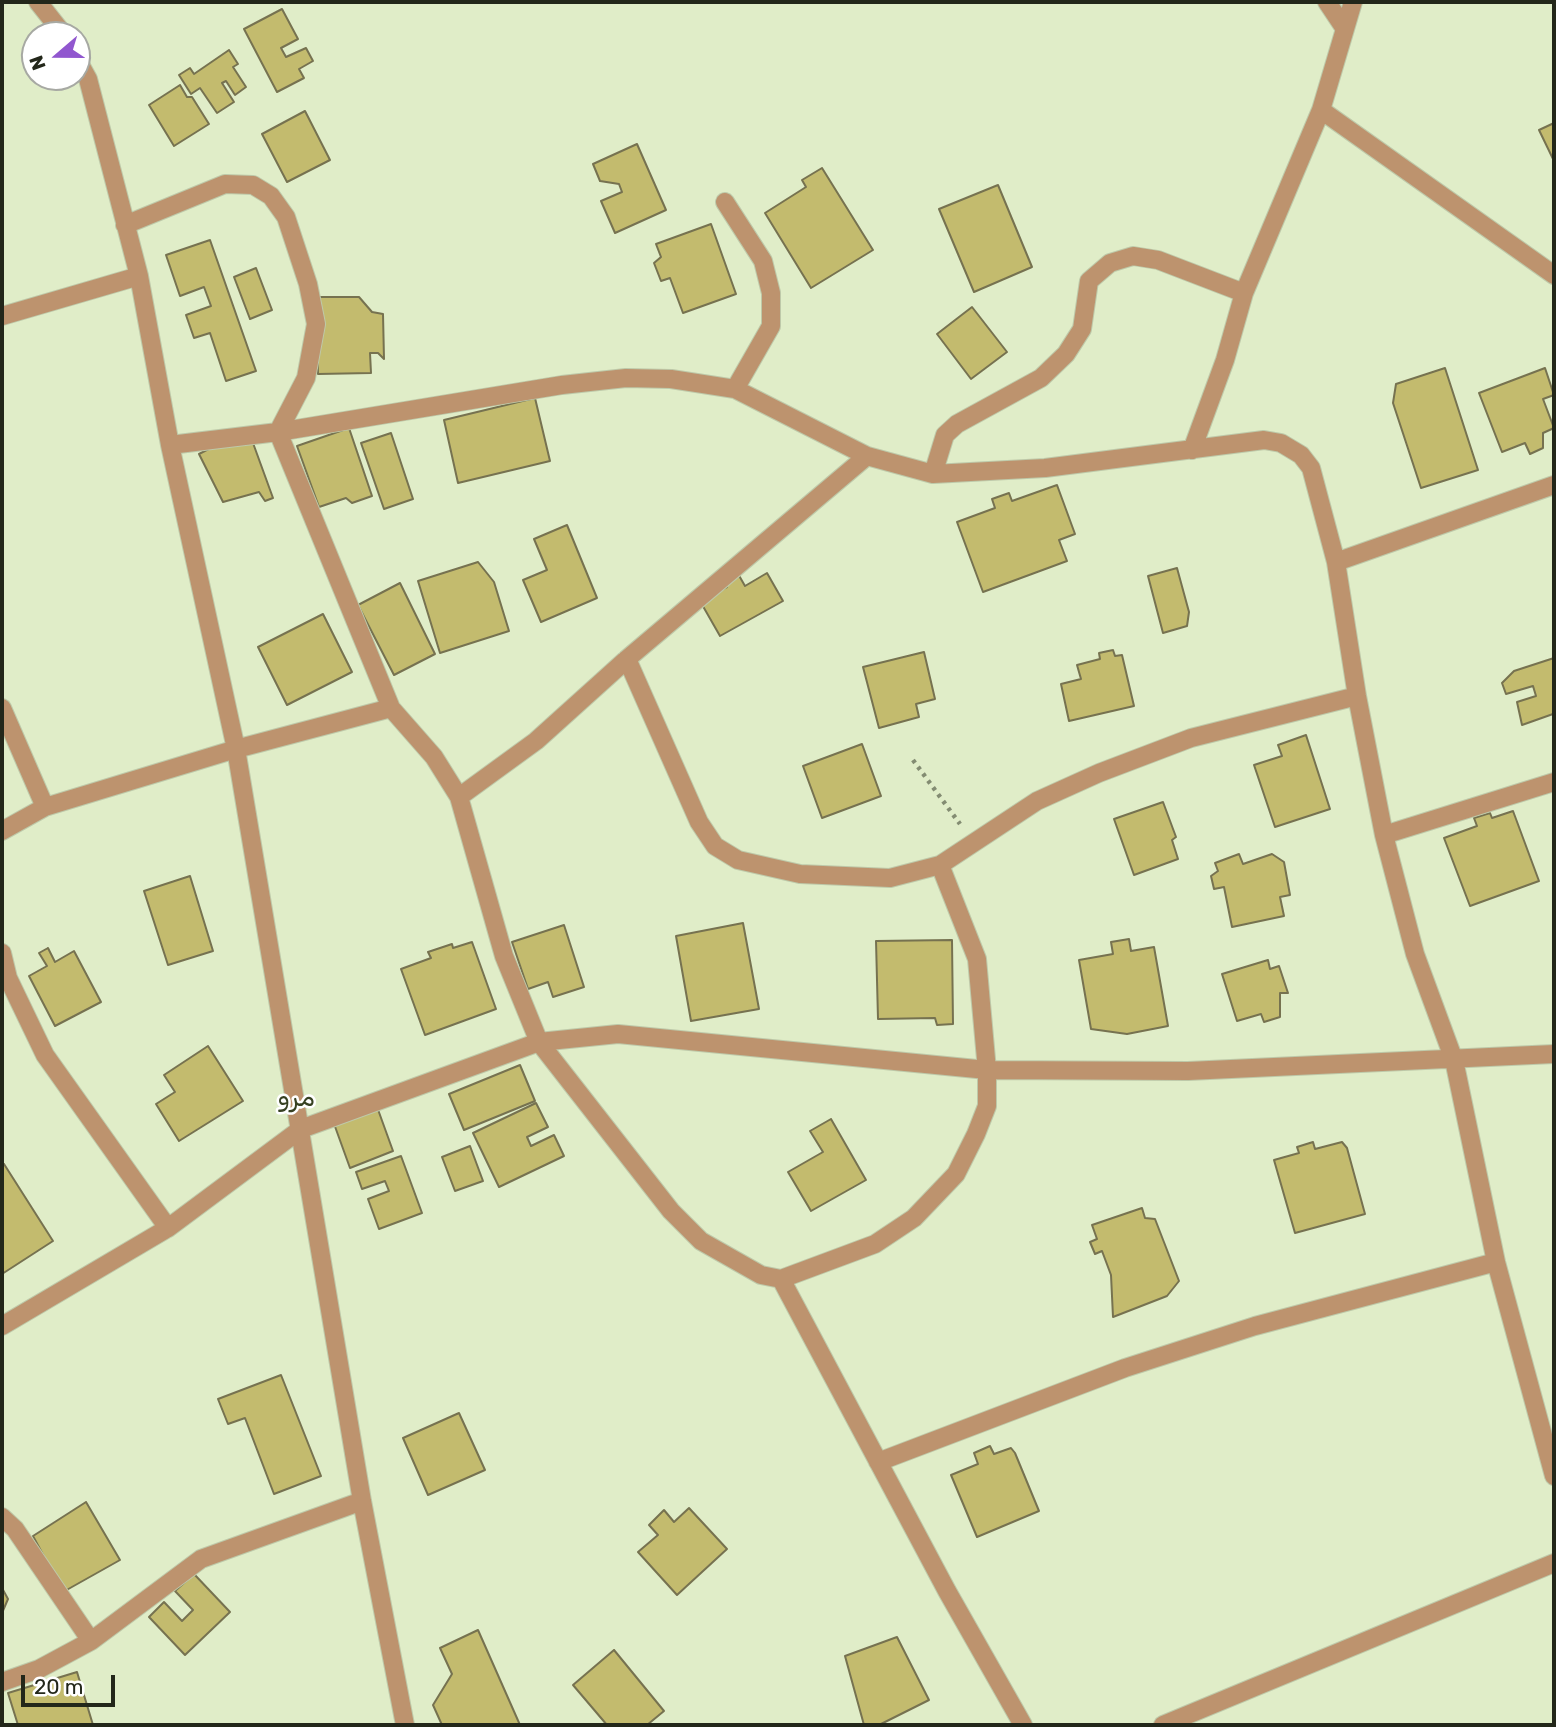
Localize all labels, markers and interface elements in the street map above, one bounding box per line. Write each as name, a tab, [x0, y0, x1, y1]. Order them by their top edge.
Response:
north arrow	[21, 21, 91, 91]
text: N	[25, 52, 51, 73]
district label: مرو	[277, 1082, 315, 1114]
scale bar	[24, 1660, 119, 1704]
text: 20 m	[34, 1674, 83, 1699]

